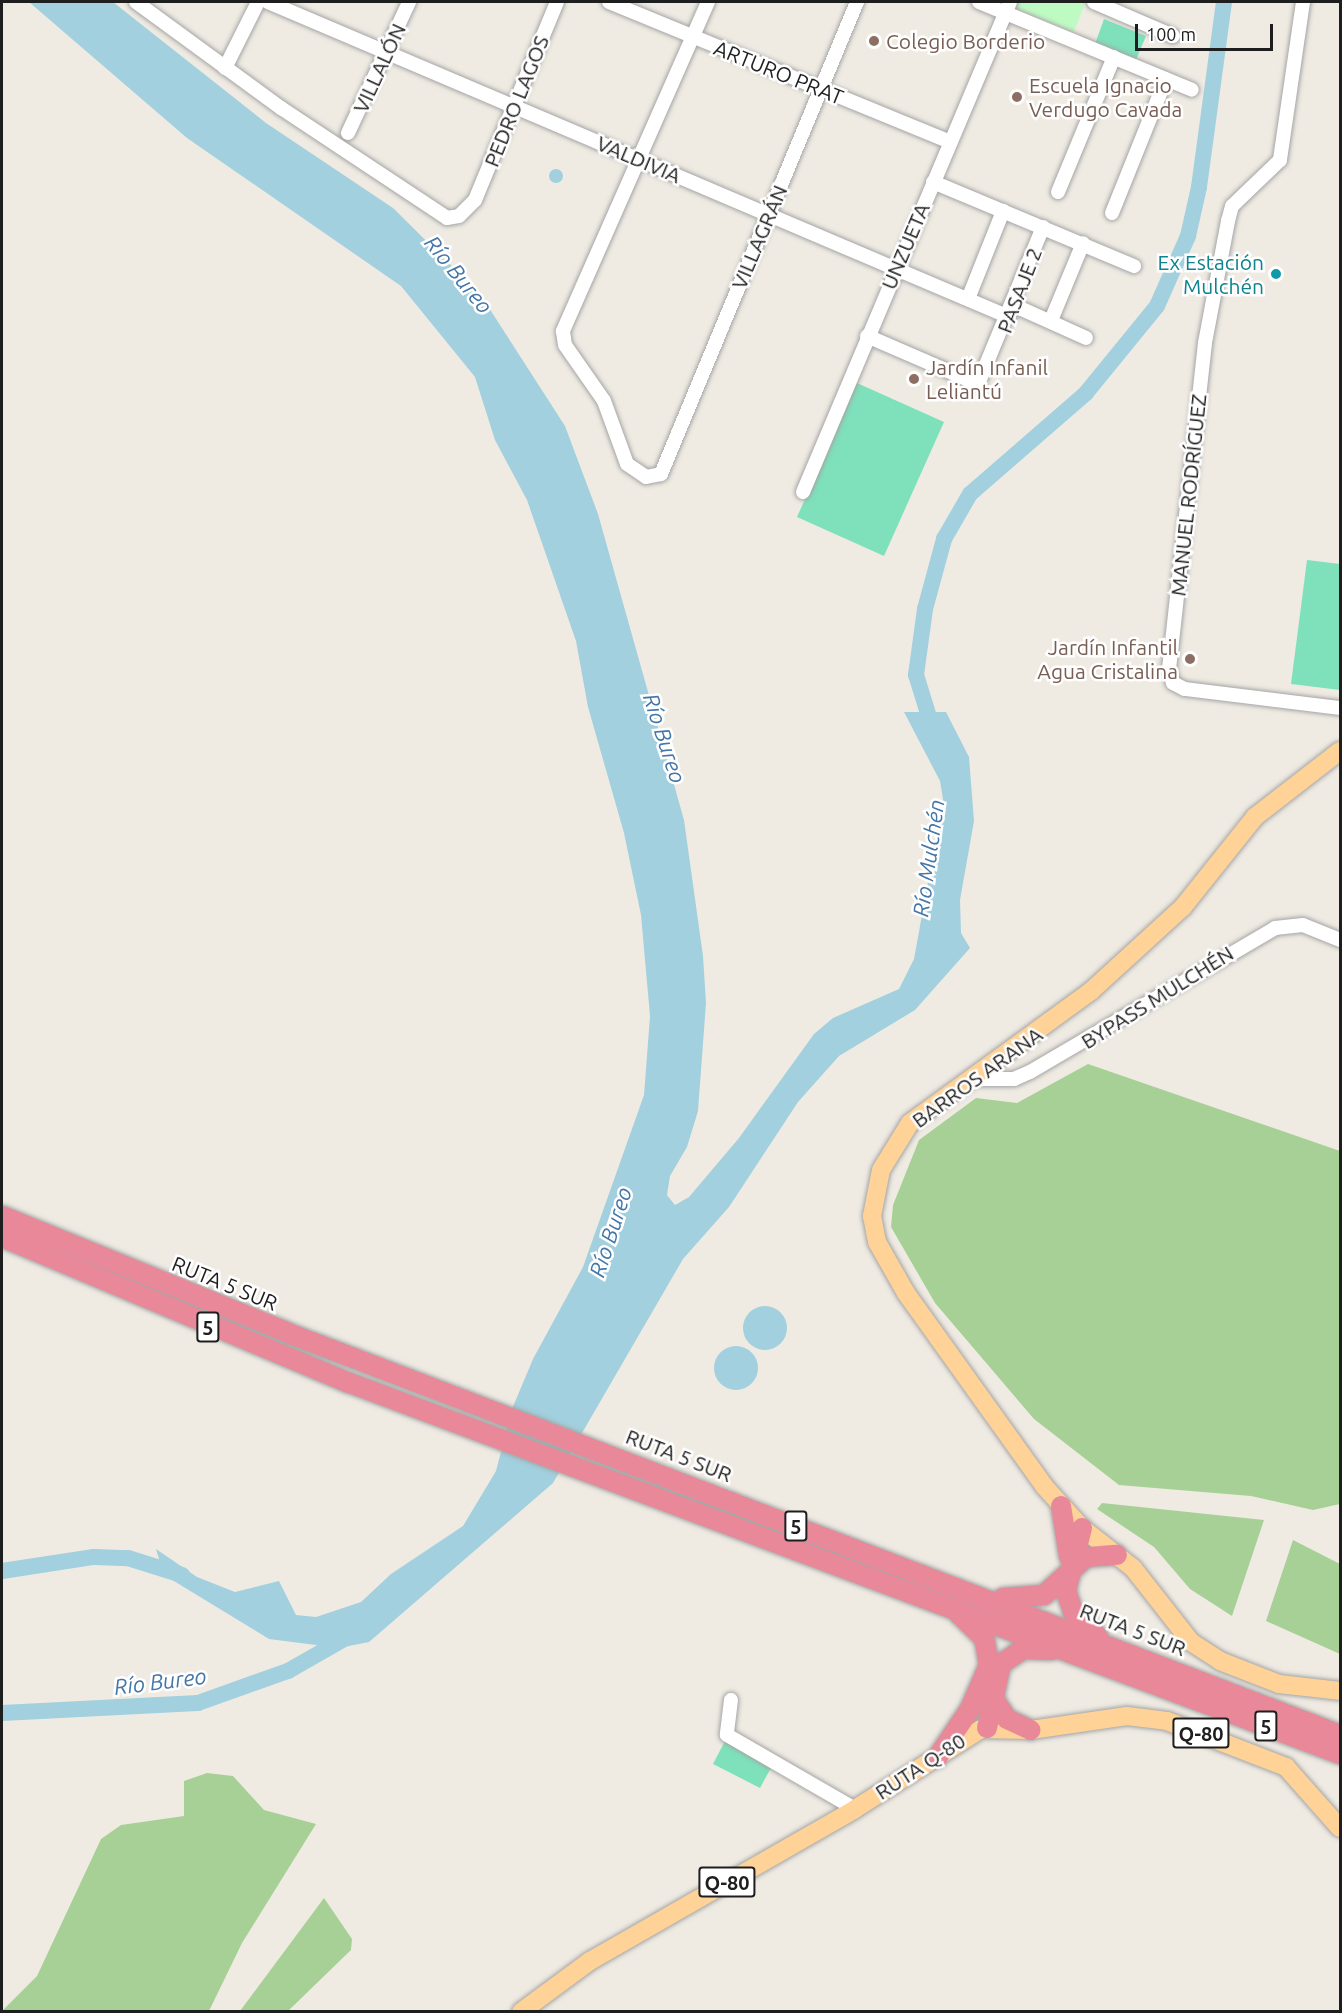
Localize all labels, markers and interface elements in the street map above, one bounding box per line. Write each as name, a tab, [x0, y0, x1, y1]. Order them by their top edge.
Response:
scale bar	[1138, 12, 1276, 50]
street label: VILLALÓN	[347, 19, 411, 117]
text: 100 m	[1146, 24, 1196, 44]
place label: Colegio Borderio	[886, 28, 1045, 54]
street label: PEDRO LAGOS	[478, 32, 554, 170]
marker: Colegio Borderio	[867, 34, 881, 48]
street label: ARTURO PRAT	[711, 35, 847, 109]
place label: Escuela Ignacio Verdugo Cavada	[1029, 72, 1182, 122]
marker: Escuela Ignacio Verdugo Cavada	[1010, 90, 1024, 104]
street label: VALDIVIA	[593, 130, 685, 188]
street label: VILLAGRÁN	[726, 181, 792, 293]
street label: UNZUETA	[876, 199, 934, 293]
water label: Río Bureo	[420, 230, 498, 318]
street label: PASAJE 2	[991, 244, 1047, 336]
place label: Ex Estación Mulchén	[1158, 249, 1264, 299]
marker: Ex Estación Mulchén	[1269, 267, 1283, 281]
place label: Jardín Infanil Leliantú	[926, 354, 1048, 404]
marker: Jardín Infanil Leliantú	[907, 372, 921, 386]
street label: MANUEL RODRÍGUEZ	[1165, 393, 1211, 597]
place label: Jardín Infantil Agua Cristalina	[1037, 634, 1178, 684]
marker: Jardín Infantil Agua Cristalina	[1183, 652, 1197, 666]
water label: Río Bureo	[638, 690, 692, 786]
water label: Río Mulchén	[907, 798, 949, 918]
street label: BYPASS MULCHÉN	[1076, 940, 1238, 1054]
street label: BARROS ARANA	[907, 1021, 1047, 1133]
water label: Río Bureo	[583, 1184, 637, 1280]
street label: RUTA 5 SUR	[169, 1250, 281, 1316]
road number: 5	[196, 1310, 220, 1344]
street label: RUTA 5 SUR	[622, 1423, 736, 1487]
road number: 5	[784, 1509, 808, 1543]
street label: RUTA 5 SUR	[1076, 1597, 1190, 1661]
water label: Río Bureo	[112, 1662, 208, 1700]
road number: 5	[1254, 1709, 1278, 1743]
road number: Q-80	[1171, 1716, 1231, 1750]
street label: RUTA Q-80	[870, 1728, 970, 1804]
road number: Q-80	[697, 1865, 757, 1899]

